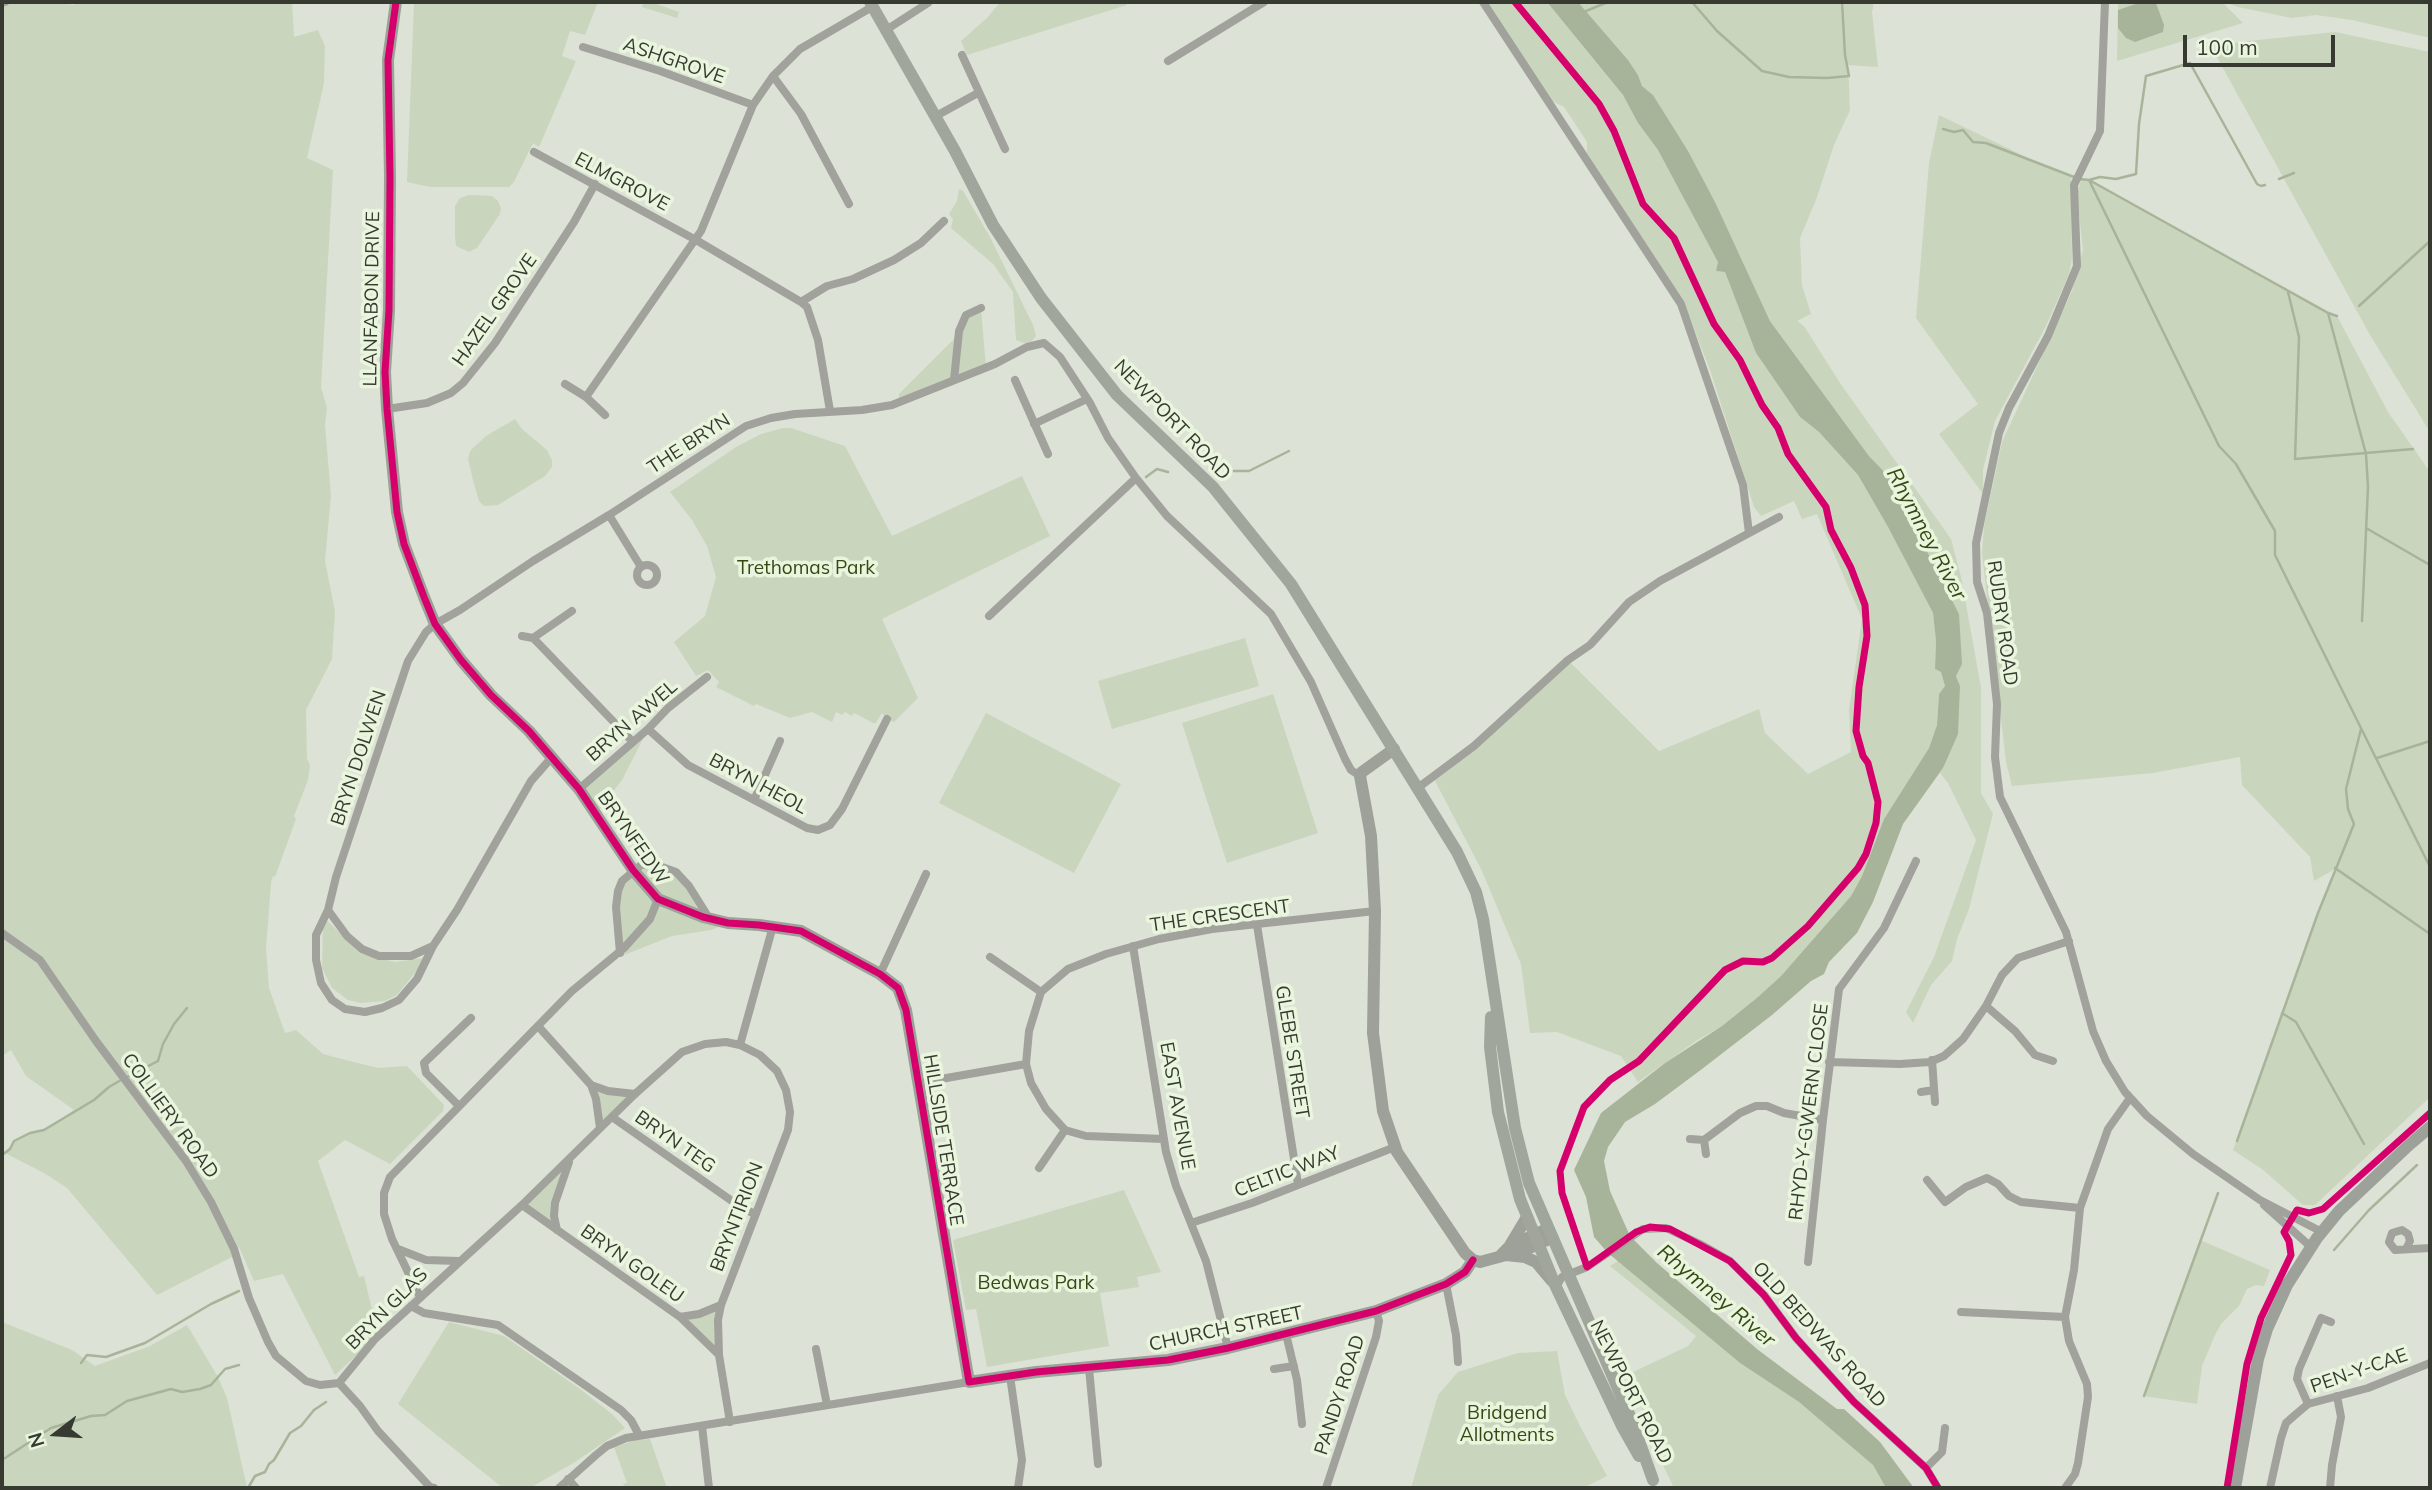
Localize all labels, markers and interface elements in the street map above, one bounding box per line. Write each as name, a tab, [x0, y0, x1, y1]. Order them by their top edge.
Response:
scale bar	[2187, 21, 2339, 65]
street label: ASHGROVE	[620, 33, 728, 89]
text: 100 m	[2196, 34, 2258, 60]
street label: ELMGROVE	[571, 148, 673, 216]
street label: LLANFABON DRIVE	[359, 211, 385, 387]
street label: HAZEL GROVE	[448, 249, 542, 371]
street label: NEWPORT ROAD	[1109, 355, 1235, 485]
street label: THE BRYN	[643, 409, 735, 479]
water label: Rhymney River	[1881, 464, 1971, 604]
park label: Trethomas Park	[737, 557, 875, 579]
street label: RUDRY ROAD	[1982, 559, 2022, 687]
street label: BRYN AWEL	[582, 675, 682, 767]
street label: BRYN DOLWEN	[326, 688, 392, 828]
street label: BRYN HEOL	[705, 749, 811, 819]
street label: BRYNFEDW	[592, 787, 674, 889]
street label: THE CRESCENT	[1149, 895, 1291, 937]
street label: GLEBE STREET	[1270, 984, 1314, 1120]
street label: RHYD-Y-GWERN CLOSE	[1784, 1002, 1834, 1222]
street label: EAST AVENUE	[1155, 1040, 1199, 1172]
street label: COLLIERY ROAD	[117, 1049, 223, 1183]
street label: HILLSIDE TERRACE	[918, 1053, 968, 1227]
street label: BRYN TEG	[630, 1106, 720, 1178]
street label: CELTIC WAY	[1231, 1142, 1343, 1202]
street label: BRYNTIRION	[706, 1159, 768, 1275]
street label: BRYN GOLEU	[576, 1220, 688, 1308]
water label: Rhymney River	[1652, 1239, 1780, 1353]
street label: OLD BEDWAS ROAD	[1747, 1257, 1891, 1413]
street label: BRYN GLAS	[341, 1263, 433, 1355]
park label: Bedwas Park	[978, 1272, 1094, 1294]
street label: CHURCH STREET	[1147, 1302, 1305, 1356]
street label: NEWPORT ROAD	[1585, 1316, 1677, 1468]
street label: PANDY ROAD	[1310, 1332, 1370, 1458]
street label: PEN-Y-CAE	[2307, 1344, 2411, 1398]
north arrow	[21, 1399, 91, 1469]
park label: Bridgend Allotments	[1460, 1402, 1554, 1446]
text: N	[22, 1430, 49, 1451]

